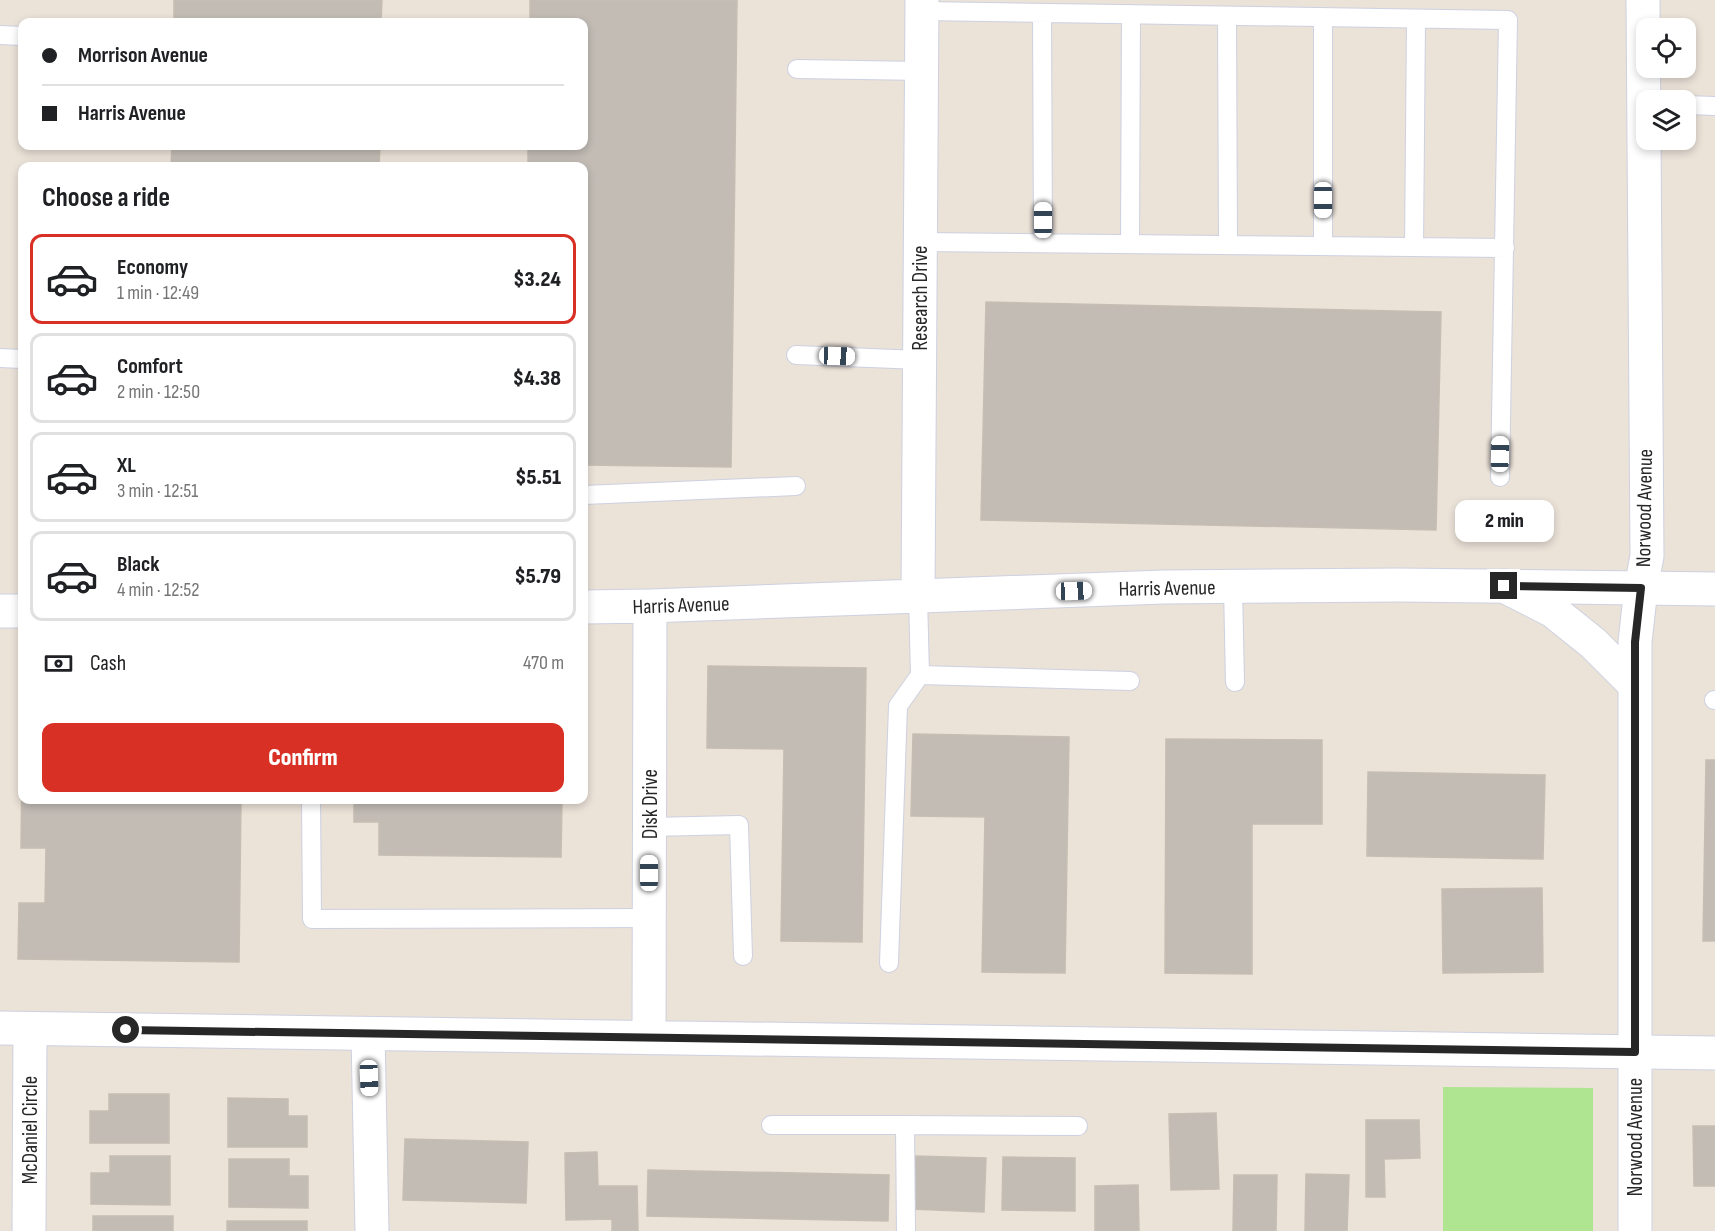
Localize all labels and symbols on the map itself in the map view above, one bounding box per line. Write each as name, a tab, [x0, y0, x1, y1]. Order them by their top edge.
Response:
car	[1314, 182, 1332, 218]
car	[1034, 202, 1052, 238]
street label: Research Drive	[908, 245, 933, 351]
car	[819, 346, 855, 366]
car	[1491, 436, 1509, 472]
street label: Norwood Avenue	[1631, 449, 1658, 567]
callout: 2 min	[1454, 499, 1553, 541]
route end	[1490, 572, 1517, 599]
street label: Harris Avenue	[1118, 575, 1216, 602]
car	[1056, 581, 1092, 601]
street label: Harris Avenue	[632, 591, 730, 620]
street label: Disk Drive	[638, 769, 663, 839]
car	[640, 855, 658, 891]
route start	[112, 1016, 139, 1043]
car	[359, 1060, 379, 1096]
street label: McDaniel Circle	[18, 1076, 43, 1184]
street label: Norwood Avenue	[1623, 1078, 1648, 1196]

